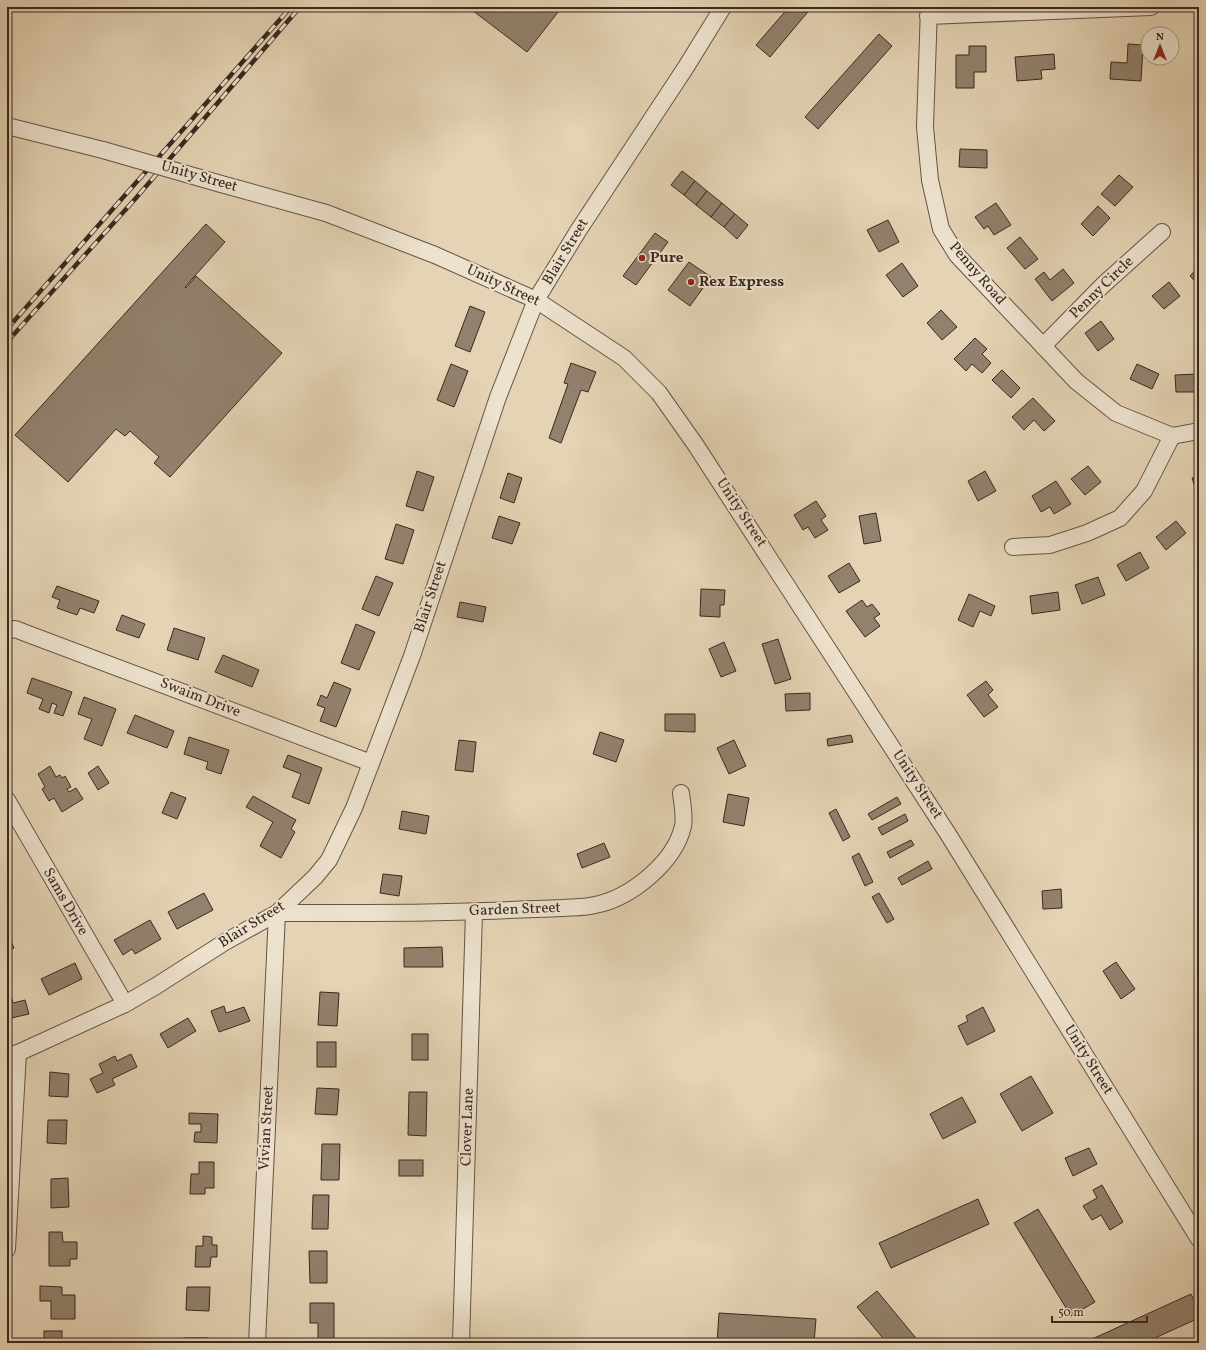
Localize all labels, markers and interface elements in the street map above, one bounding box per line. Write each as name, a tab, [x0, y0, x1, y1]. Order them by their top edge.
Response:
north arrow	[1140, 26, 1180, 66]
text: N	[1156, 30, 1164, 45]
street label: Unity Street	[158, 156, 240, 198]
street label: Blair Street	[538, 215, 594, 289]
street label: Penny Road	[944, 238, 1010, 310]
place label: Pure	[650, 248, 684, 269]
street label: Penny Circle	[1065, 252, 1139, 324]
marker: Pure	[637, 253, 647, 263]
street label: Unity Street	[463, 260, 543, 312]
place label: Rex Express	[699, 272, 784, 293]
marker: Rex Express	[686, 277, 696, 287]
street label: Unity Street	[711, 474, 771, 552]
street label: Blair Street	[410, 558, 452, 636]
street label: Swaim Drive	[157, 673, 243, 723]
street label: Unity Street	[887, 746, 947, 824]
street label: Sams Drive	[37, 864, 93, 940]
street label: Blair Street	[215, 896, 289, 954]
street label: Garden Street	[469, 898, 561, 922]
street label: Unity Street	[1058, 1021, 1118, 1099]
street label: Vivian Street	[254, 1085, 280, 1171]
street label: Clover Lane	[456, 1088, 480, 1166]
scale bar	[1052, 1298, 1147, 1324]
text: 50 m	[1058, 1305, 1084, 1321]

